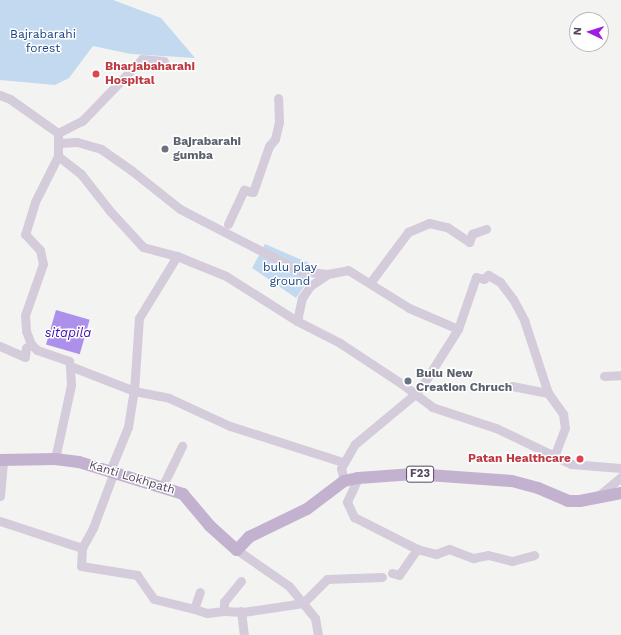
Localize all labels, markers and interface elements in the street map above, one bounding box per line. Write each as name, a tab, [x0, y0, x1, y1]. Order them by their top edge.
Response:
north arrow	[569, 12, 609, 52]
text: N	[571, 27, 584, 36]
park label: Bajrabarahi forest	[10, 28, 76, 56]
place label: Bharjabaharahi Hospital	[105, 60, 195, 88]
marker: Bharjabaharahi Hospital	[90, 68, 102, 80]
place label: Bajrabarahi gumba	[173, 135, 241, 163]
marker: Bajrabarahi gumba	[160, 144, 170, 154]
park label: bulu play ground	[263, 261, 317, 289]
water label: sitapila	[45, 325, 91, 341]
place label: Bulu New Creation Chruch	[416, 367, 512, 395]
marker: Bulu New Creation Chruch	[403, 376, 413, 386]
place label: Patan Healthcare	[468, 452, 571, 466]
marker: Patan Healthcare	[574, 453, 586, 465]
street label: Kanti Lokhpath	[87, 458, 177, 498]
road number: F23	[406, 465, 434, 483]

